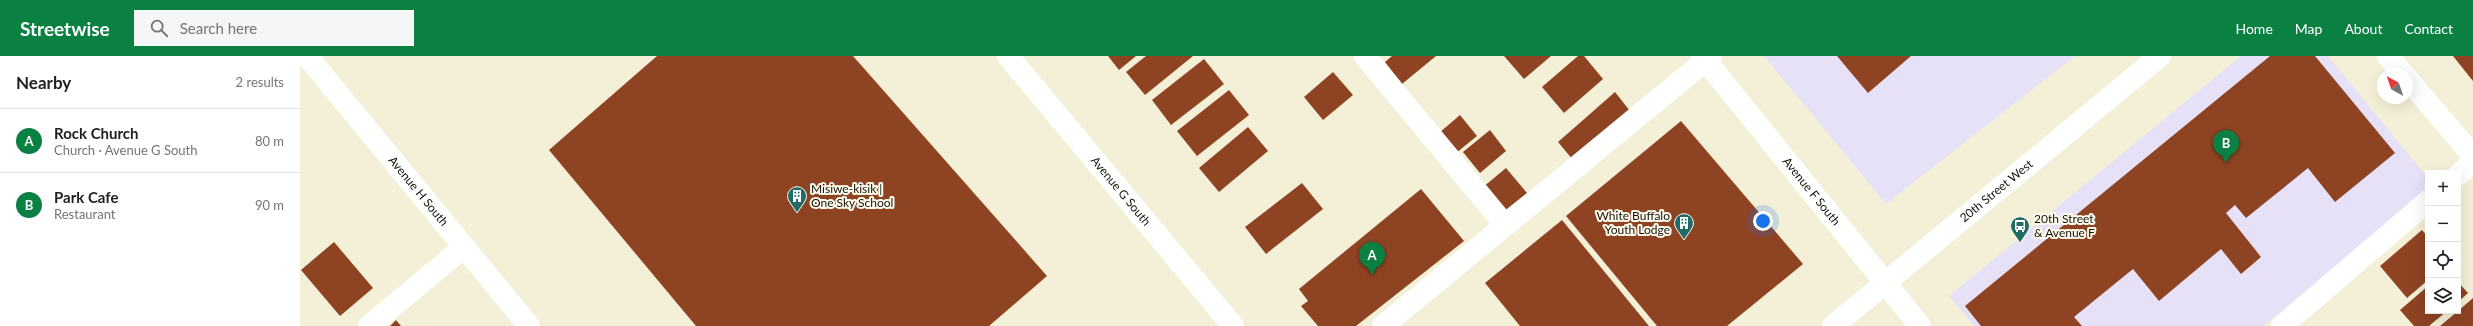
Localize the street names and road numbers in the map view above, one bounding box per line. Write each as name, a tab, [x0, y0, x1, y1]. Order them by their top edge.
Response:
street label: Avenue H South	[385, 153, 452, 229]
street label: Avenue G South	[1088, 153, 1154, 229]
street label: Avenue F South	[1780, 154, 1844, 228]
street label: 20th Street West	[1957, 156, 2036, 225]

